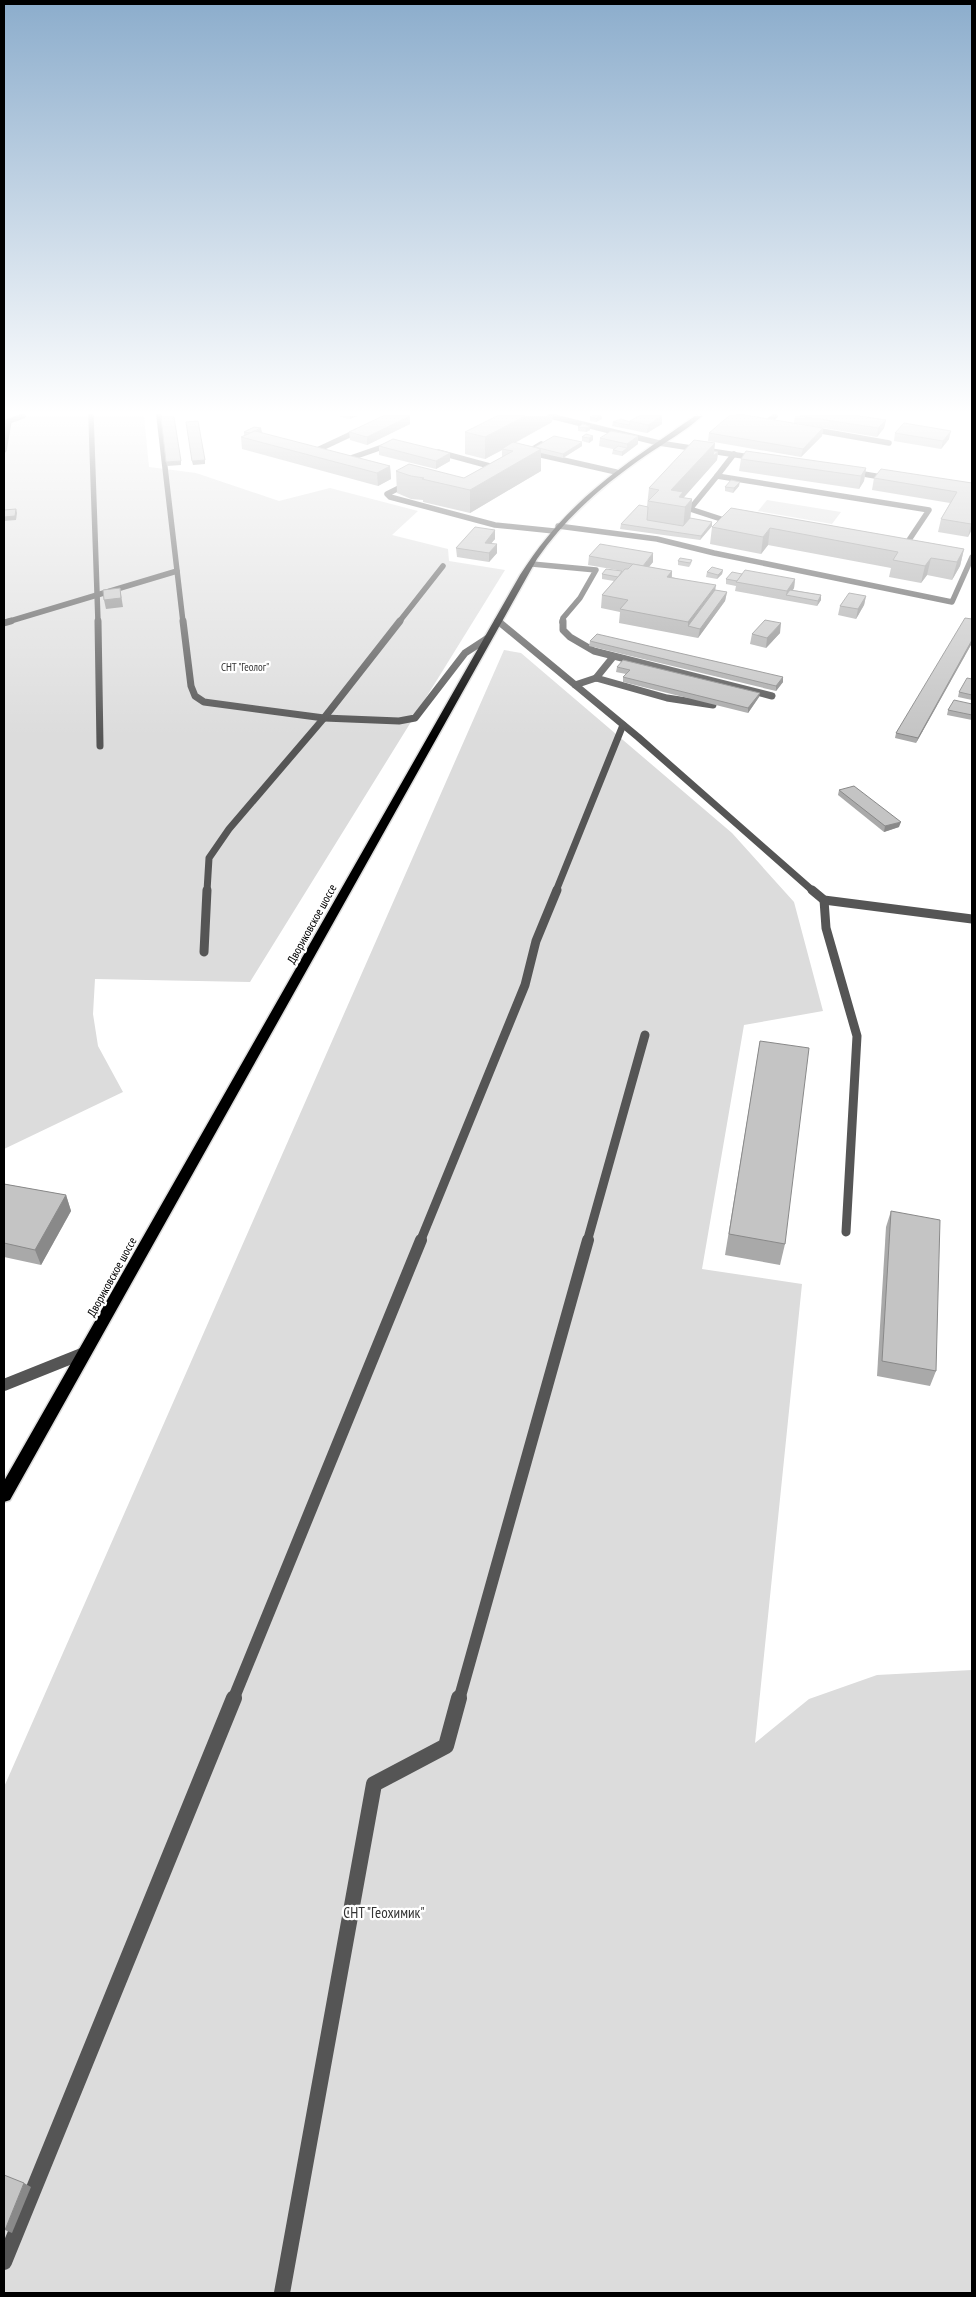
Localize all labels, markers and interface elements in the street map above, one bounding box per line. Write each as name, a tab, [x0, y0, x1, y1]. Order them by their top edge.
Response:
park label: СНТ "Геолог"	[221, 660, 269, 674]
street label: Двориковское шоссе	[284, 881, 340, 966]
street label: Двориковское шоссе	[84, 1234, 140, 1319]
park label: СНТ "Геохимик"	[343, 1903, 425, 1922]

